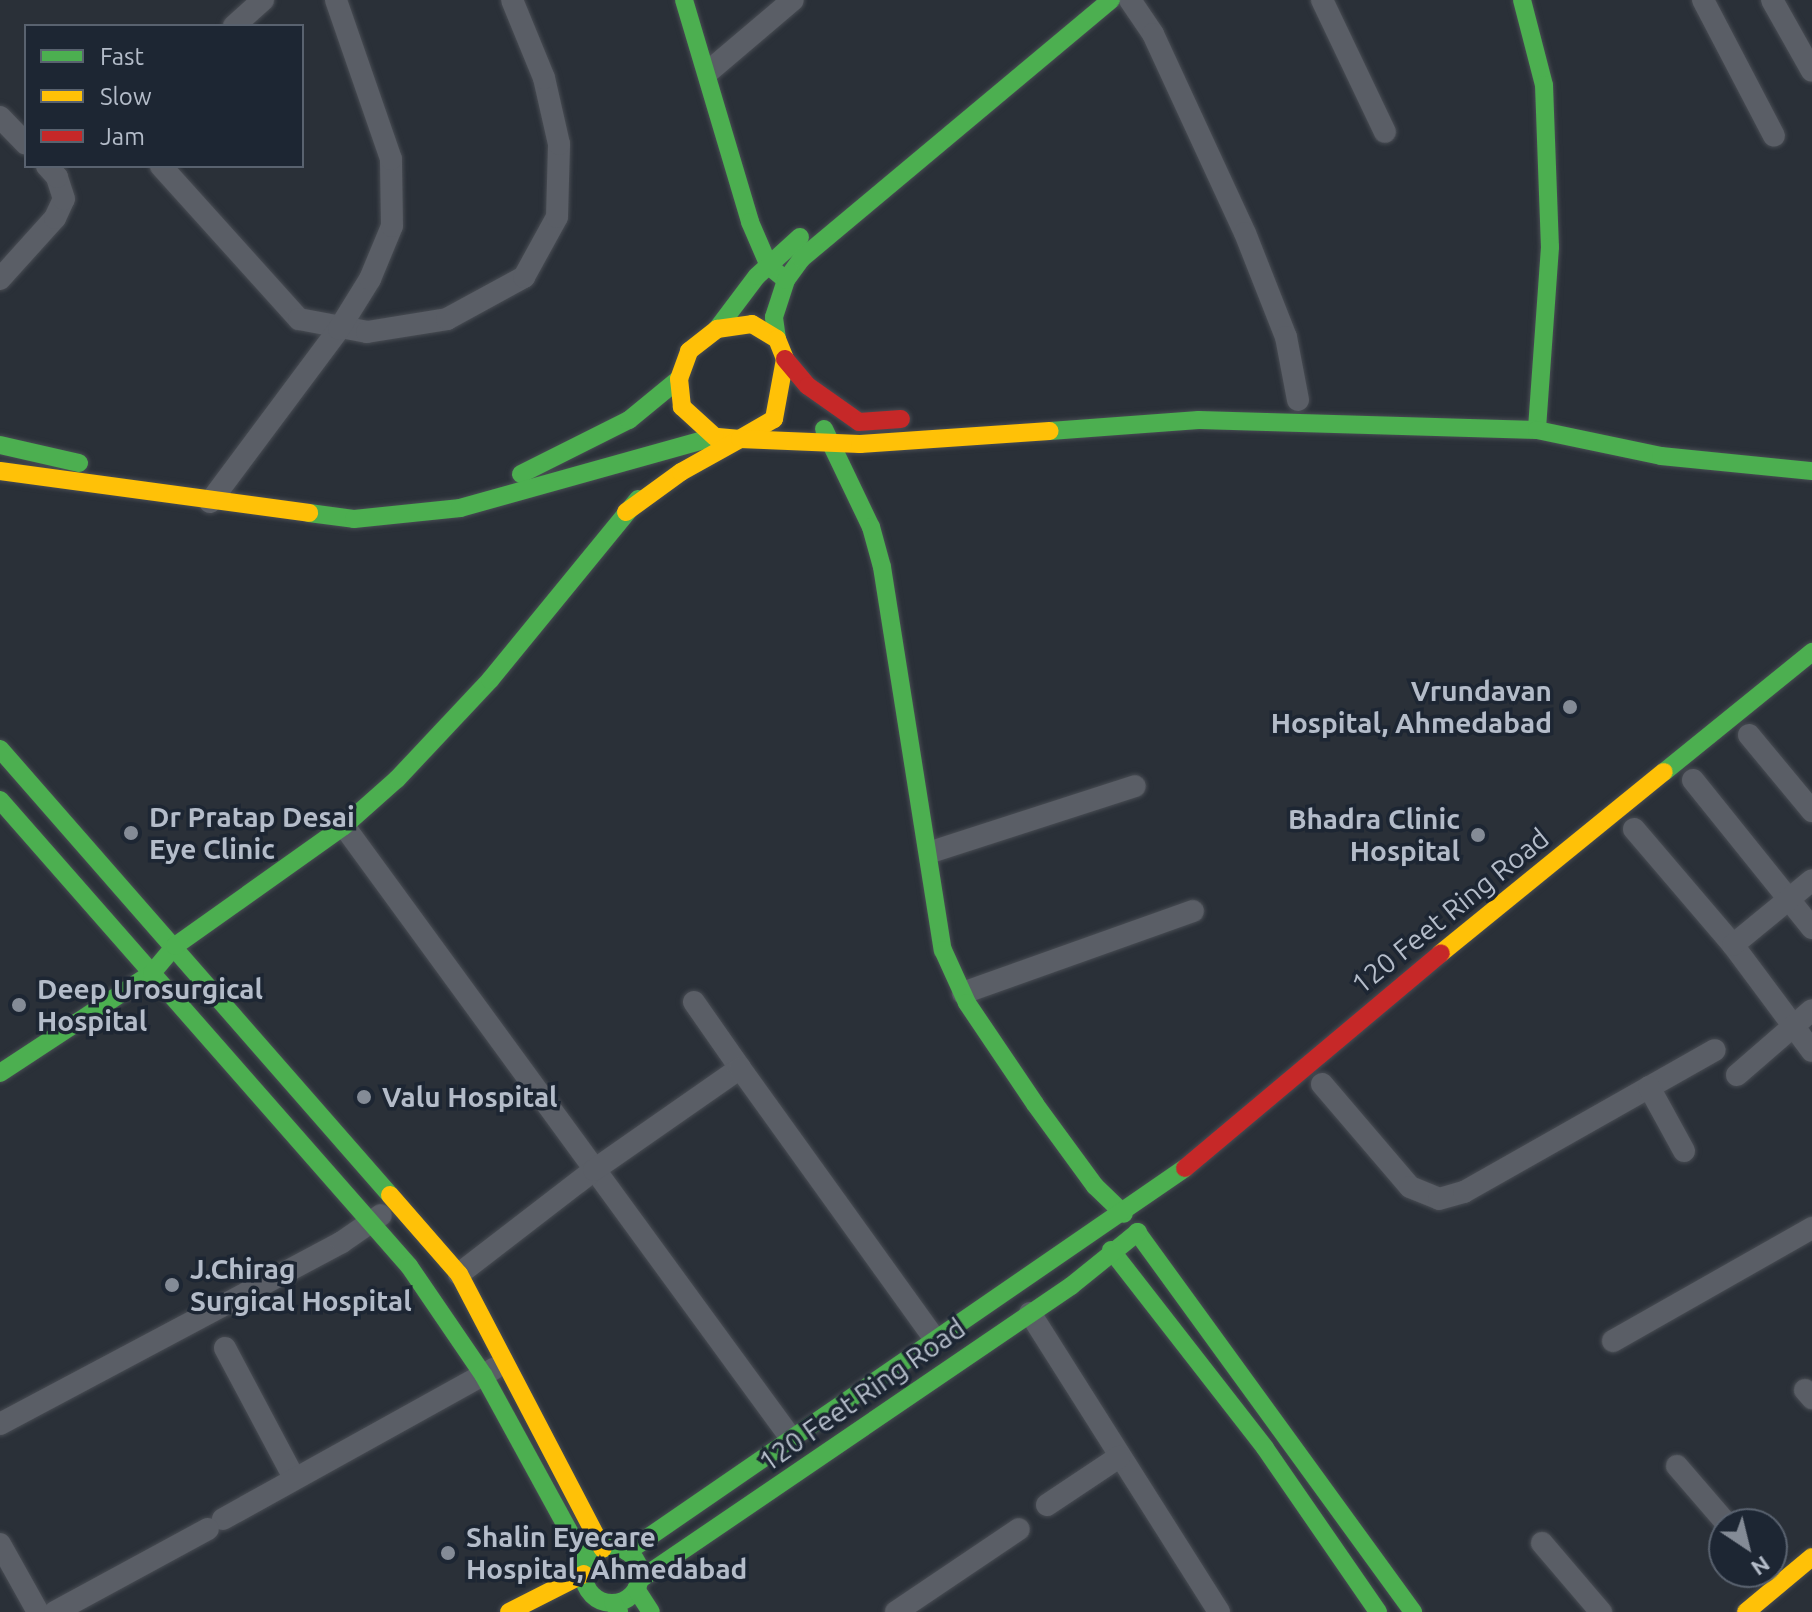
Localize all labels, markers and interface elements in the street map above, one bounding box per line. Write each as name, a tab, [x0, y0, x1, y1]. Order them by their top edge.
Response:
legend	[24, 24, 304, 168]
text: Fast	[100, 43, 144, 70]
text: Slow	[100, 83, 152, 110]
text: Jam	[100, 123, 145, 150]
place label: Vrundavan Hospital, Ahmedabad	[1271, 674, 1552, 740]
marker: Vrundavan Hospital, Ahmedabad	[1559, 696, 1581, 718]
place label: Dr Pratap Desai Eye Clinic	[149, 800, 355, 866]
place label: Bhadra Clinic Hospital	[1288, 802, 1460, 868]
street label: 120 Feet Ring Road	[1345, 821, 1555, 1001]
marker: Dr Pratap Desai Eye Clinic	[120, 822, 142, 844]
marker: Bhadra Clinic Hospital	[1467, 824, 1489, 846]
place label: Deep Urosurgical Hospital	[37, 972, 263, 1038]
marker: Deep Urosurgical Hospital	[8, 994, 30, 1016]
place label: Valu Hospital	[382, 1080, 558, 1114]
marker: Valu Hospital	[353, 1086, 375, 1108]
place label: J.Chirag Surgical Hospital	[190, 1252, 412, 1318]
marker: J.Chirag Surgical Hospital	[161, 1274, 183, 1296]
street label: 120 Feet Ring Road	[752, 1311, 972, 1479]
north arrow	[1708, 1508, 1788, 1588]
place label: Shalin Eyecare Hospital, Ahmedabad	[466, 1520, 747, 1586]
marker: Shalin Eyecare Hospital, Ahmedabad	[437, 1542, 459, 1564]
text: N	[1747, 1551, 1775, 1581]

